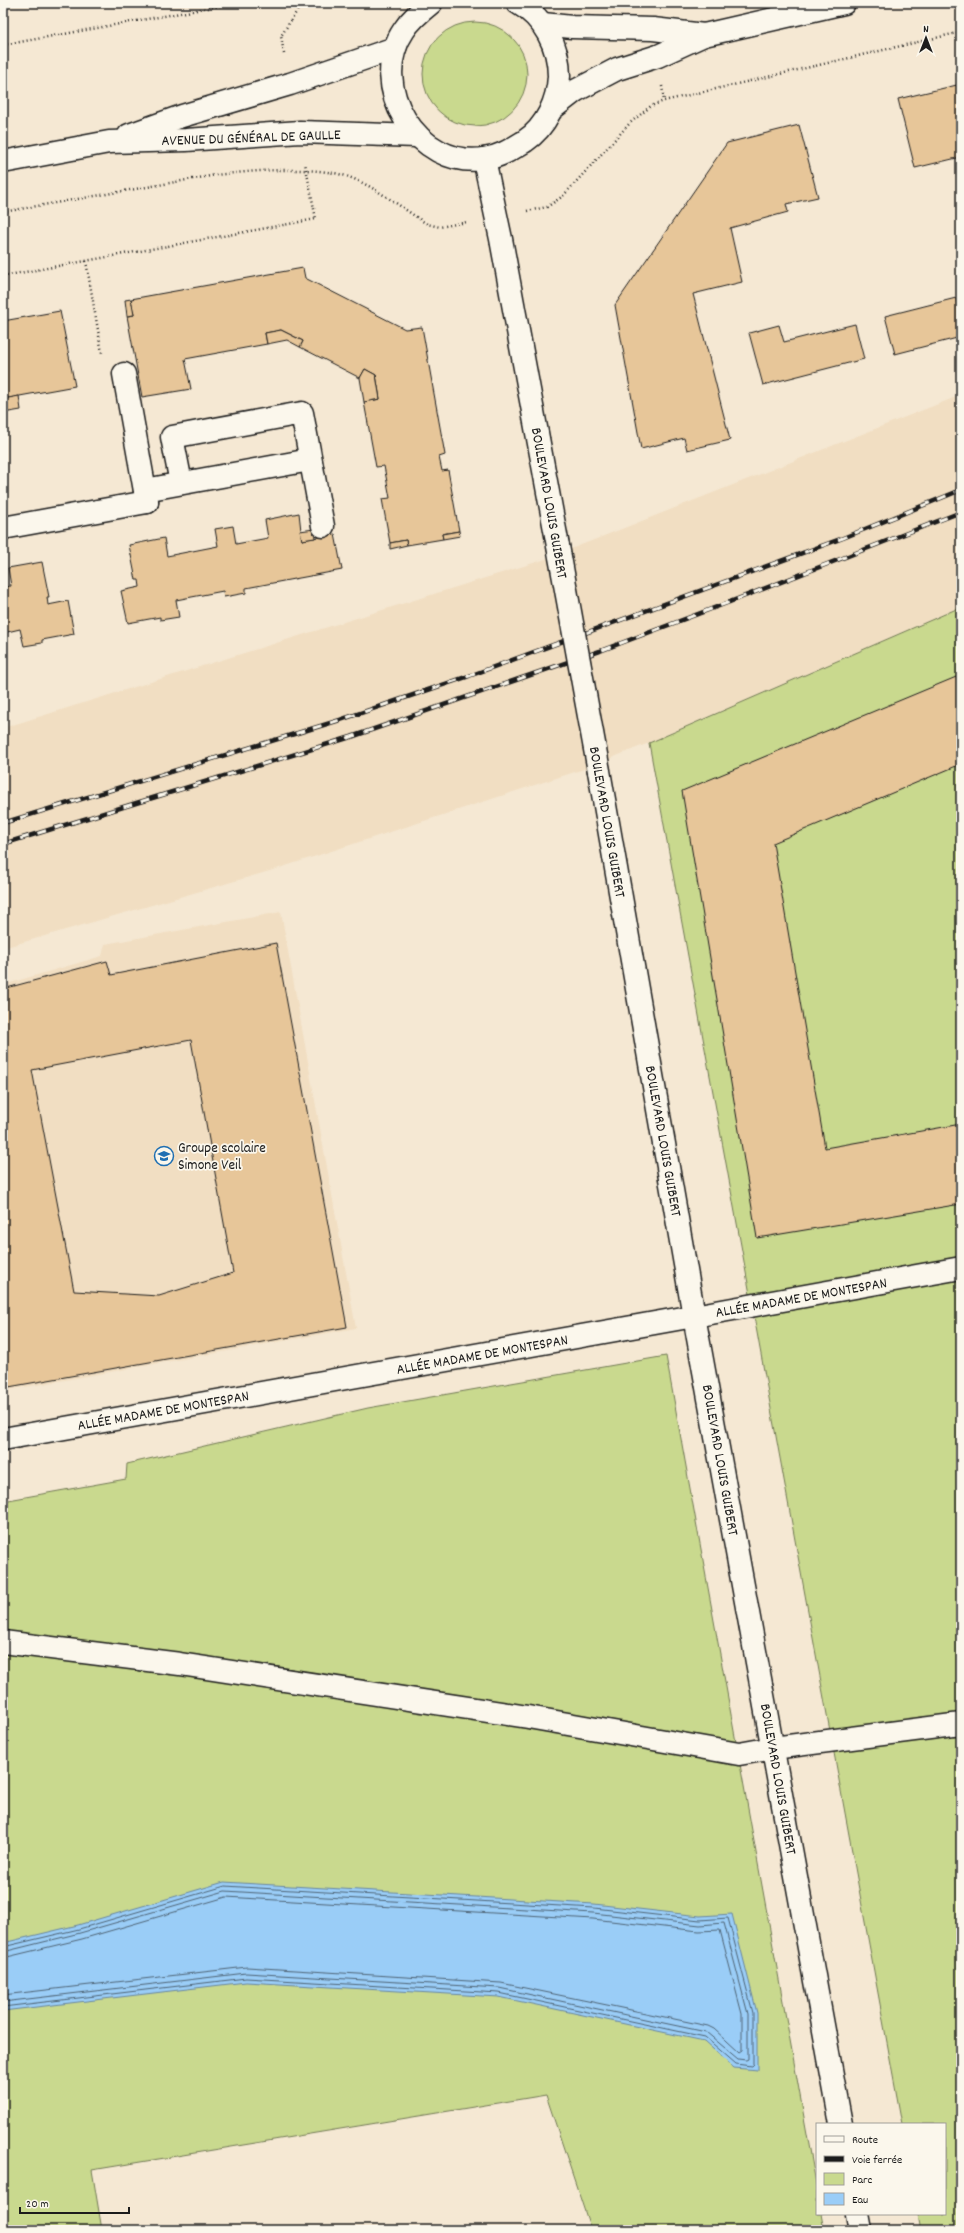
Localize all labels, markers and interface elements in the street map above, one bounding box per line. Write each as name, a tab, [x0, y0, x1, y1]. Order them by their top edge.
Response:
north arrow	[906, 18, 946, 58]
text: N	[923, 22, 929, 38]
street label: AVENUE DU GÉNÉRAL DE GAULLE	[161, 125, 341, 153]
street label: BOULEVARD LOUIS GUIBERT	[524, 426, 572, 581]
street label: BOULEVARD LOUIS GUIBERT	[582, 745, 630, 900]
street label: BOULEVARD LOUIS GUIBERT	[638, 1064, 686, 1219]
place label: Groupe scolaire Simone Veil	[178, 1138, 266, 1177]
school or university icon: Groupe scolaire Simone Veil	[153, 1145, 175, 1167]
street label: ALLÉE MADAME DE MONTESPAN	[714, 1273, 889, 1325]
street label: ALLÉE MADAME DE MONTESPAN	[395, 1330, 570, 1382]
street label: BOULEVARD LOUIS GUIBERT	[695, 1383, 743, 1538]
street label: ALLÉE MADAME DE MONTESPAN	[76, 1386, 251, 1438]
street label: BOULEVARD LOUIS GUIBERT	[753, 1702, 801, 1857]
legend	[816, 2123, 946, 2215]
text: Route	[852, 2132, 878, 2149]
text: Voie ferrée	[852, 2152, 902, 2169]
text: Parc	[852, 2172, 873, 2189]
scale bar	[20, 2189, 129, 2215]
text: Eau	[852, 2192, 868, 2209]
text: 20 m	[26, 2196, 49, 2213]

